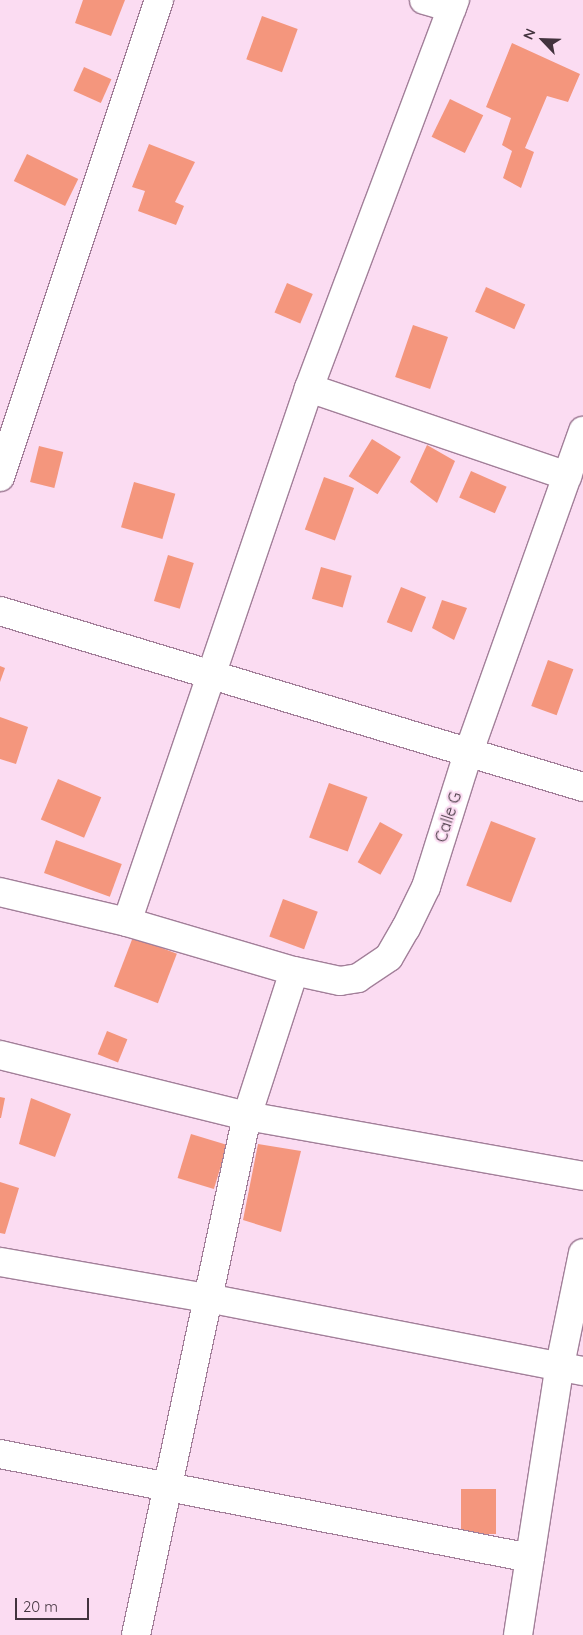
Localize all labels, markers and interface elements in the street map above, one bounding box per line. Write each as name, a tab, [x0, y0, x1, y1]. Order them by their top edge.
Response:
north arrow	[518, 15, 568, 65]
text: N	[519, 26, 540, 42]
street label: Calle G	[431, 789, 465, 845]
scale bar	[18, 1588, 91, 1620]
text: 20 m	[23, 1597, 58, 1616]

